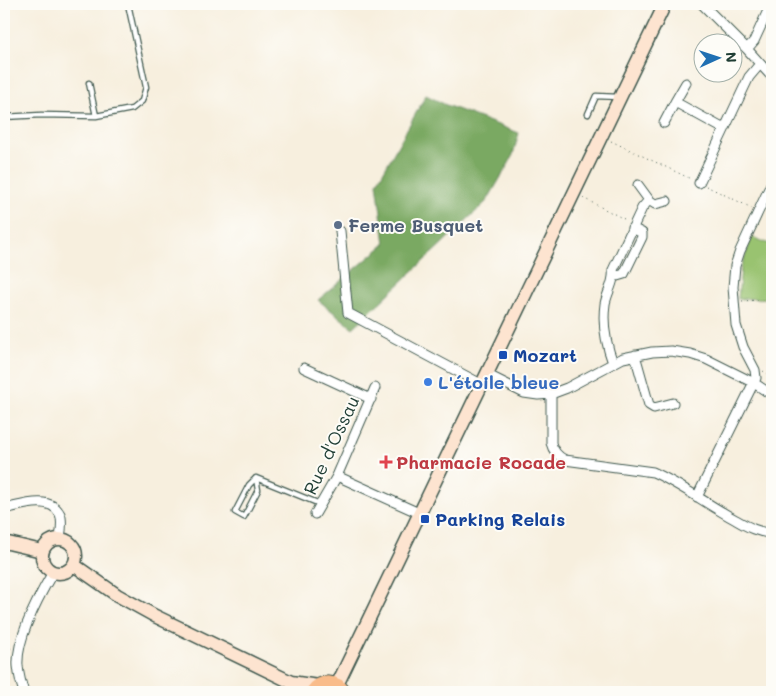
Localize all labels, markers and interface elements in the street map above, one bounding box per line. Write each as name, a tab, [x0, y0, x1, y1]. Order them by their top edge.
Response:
north arrow	[694, 32, 744, 82]
text: N	[722, 51, 741, 63]
place label: Ferme Busquet	[348, 213, 483, 237]
marker: Ferme Busquet	[332, 219, 344, 231]
place label: Mozart	[513, 343, 577, 367]
marker: Mozart	[497, 349, 509, 361]
place label: L'étoile bleue	[438, 370, 559, 394]
marker: L'étoile bleue	[422, 376, 434, 388]
street label: Rue d'Ossau	[298, 392, 364, 498]
place label: Pharmacie Rocade	[396, 450, 566, 474]
marker: Pharmacie Rocade	[380, 456, 392, 468]
place label: Parking Relais	[435, 507, 565, 531]
marker: Parking Relais	[419, 513, 431, 525]

